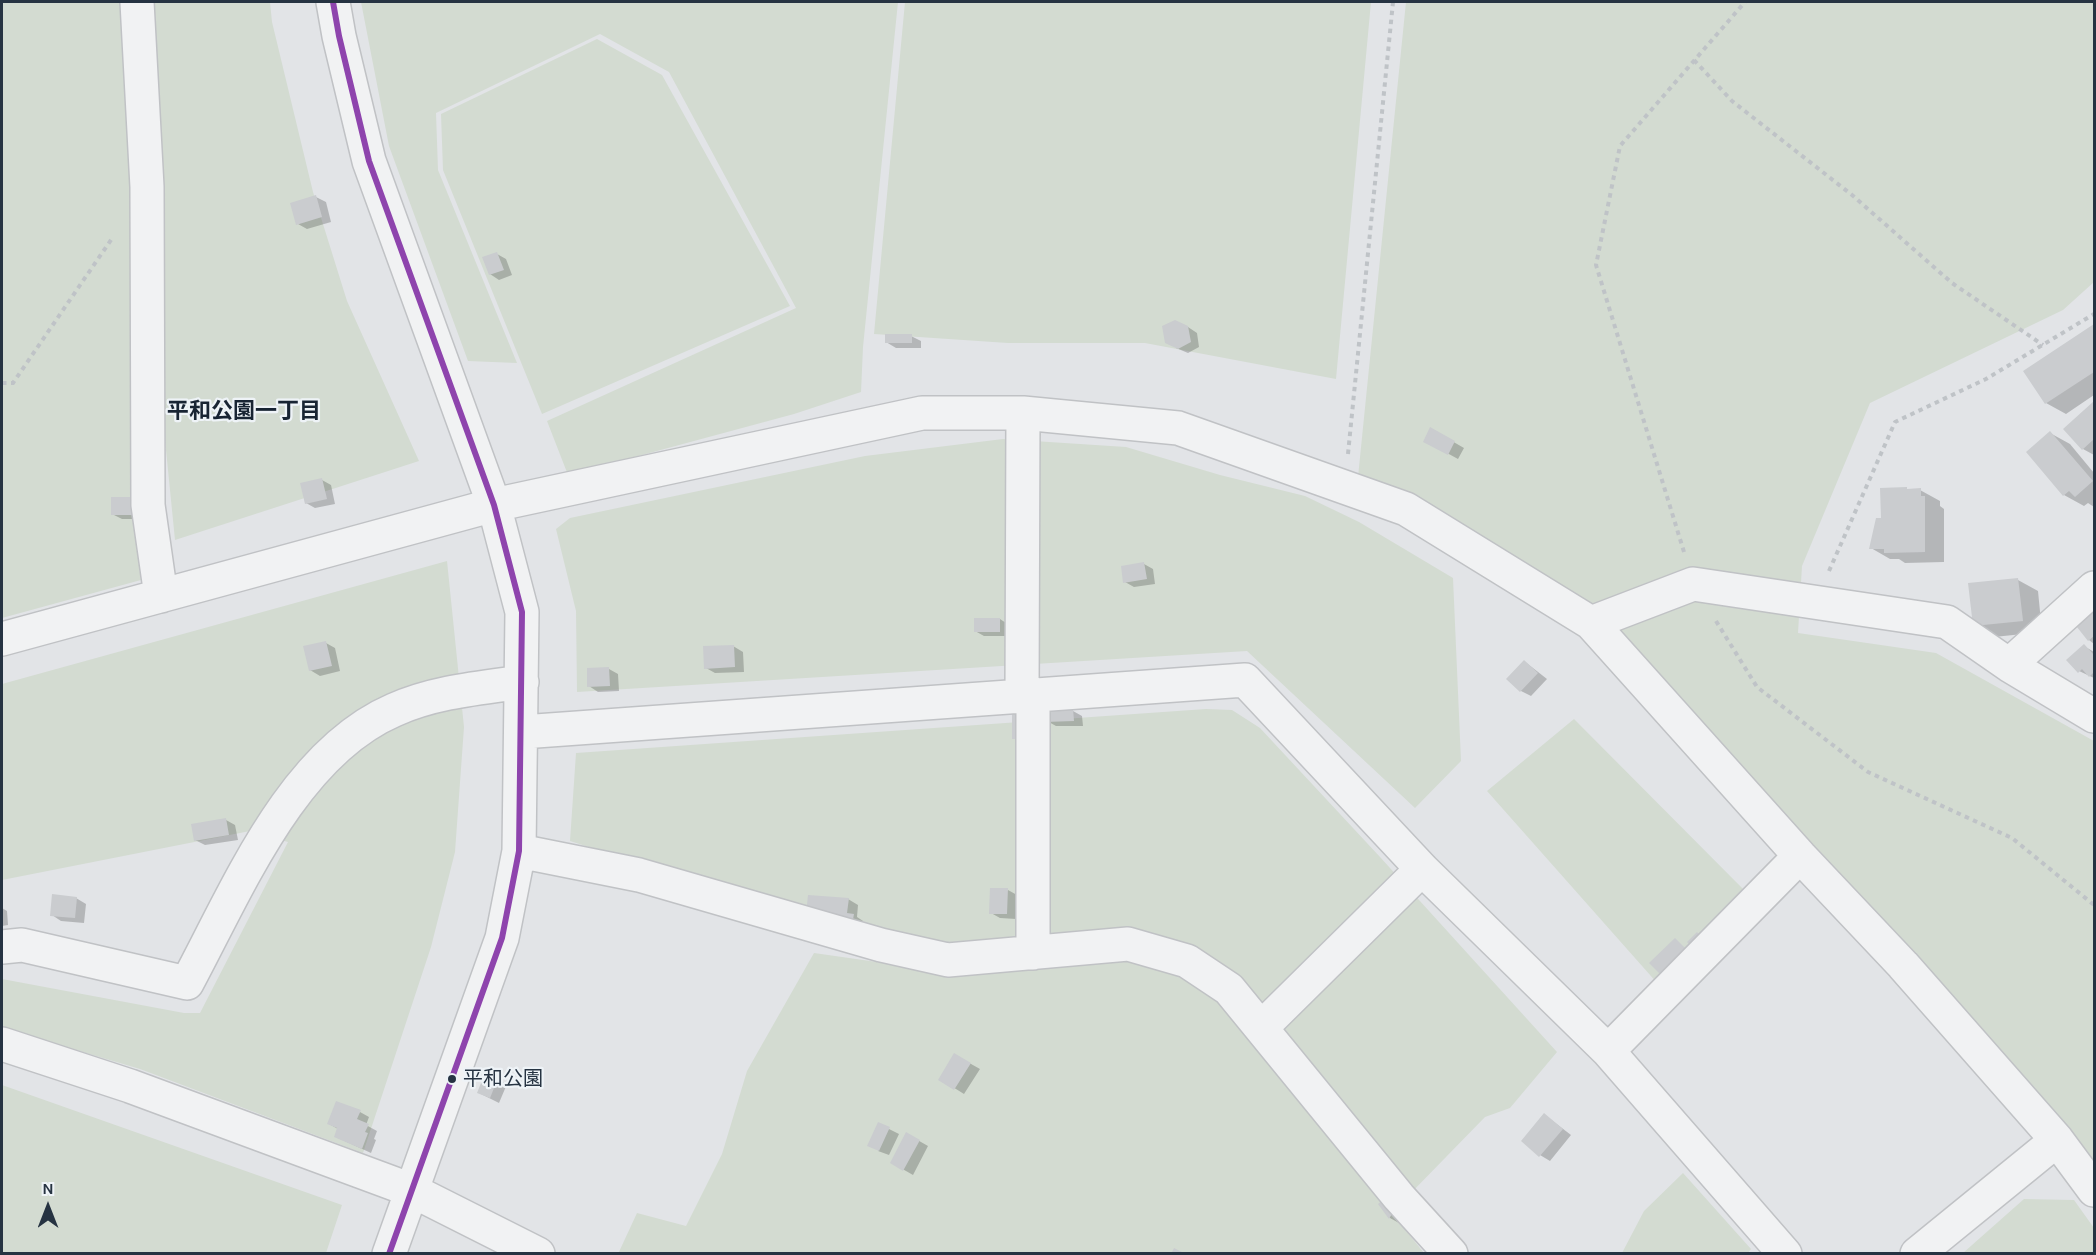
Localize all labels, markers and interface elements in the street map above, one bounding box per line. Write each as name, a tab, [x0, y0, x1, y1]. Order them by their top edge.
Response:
district label: 平和公園一丁目	[167, 399, 321, 425]
place label: 平和公園	[463, 1067, 543, 1091]
marker: 平和公園	[446, 1073, 458, 1085]
north arrow	[18, 1177, 78, 1237]
text: N	[42, 1179, 54, 1198]

